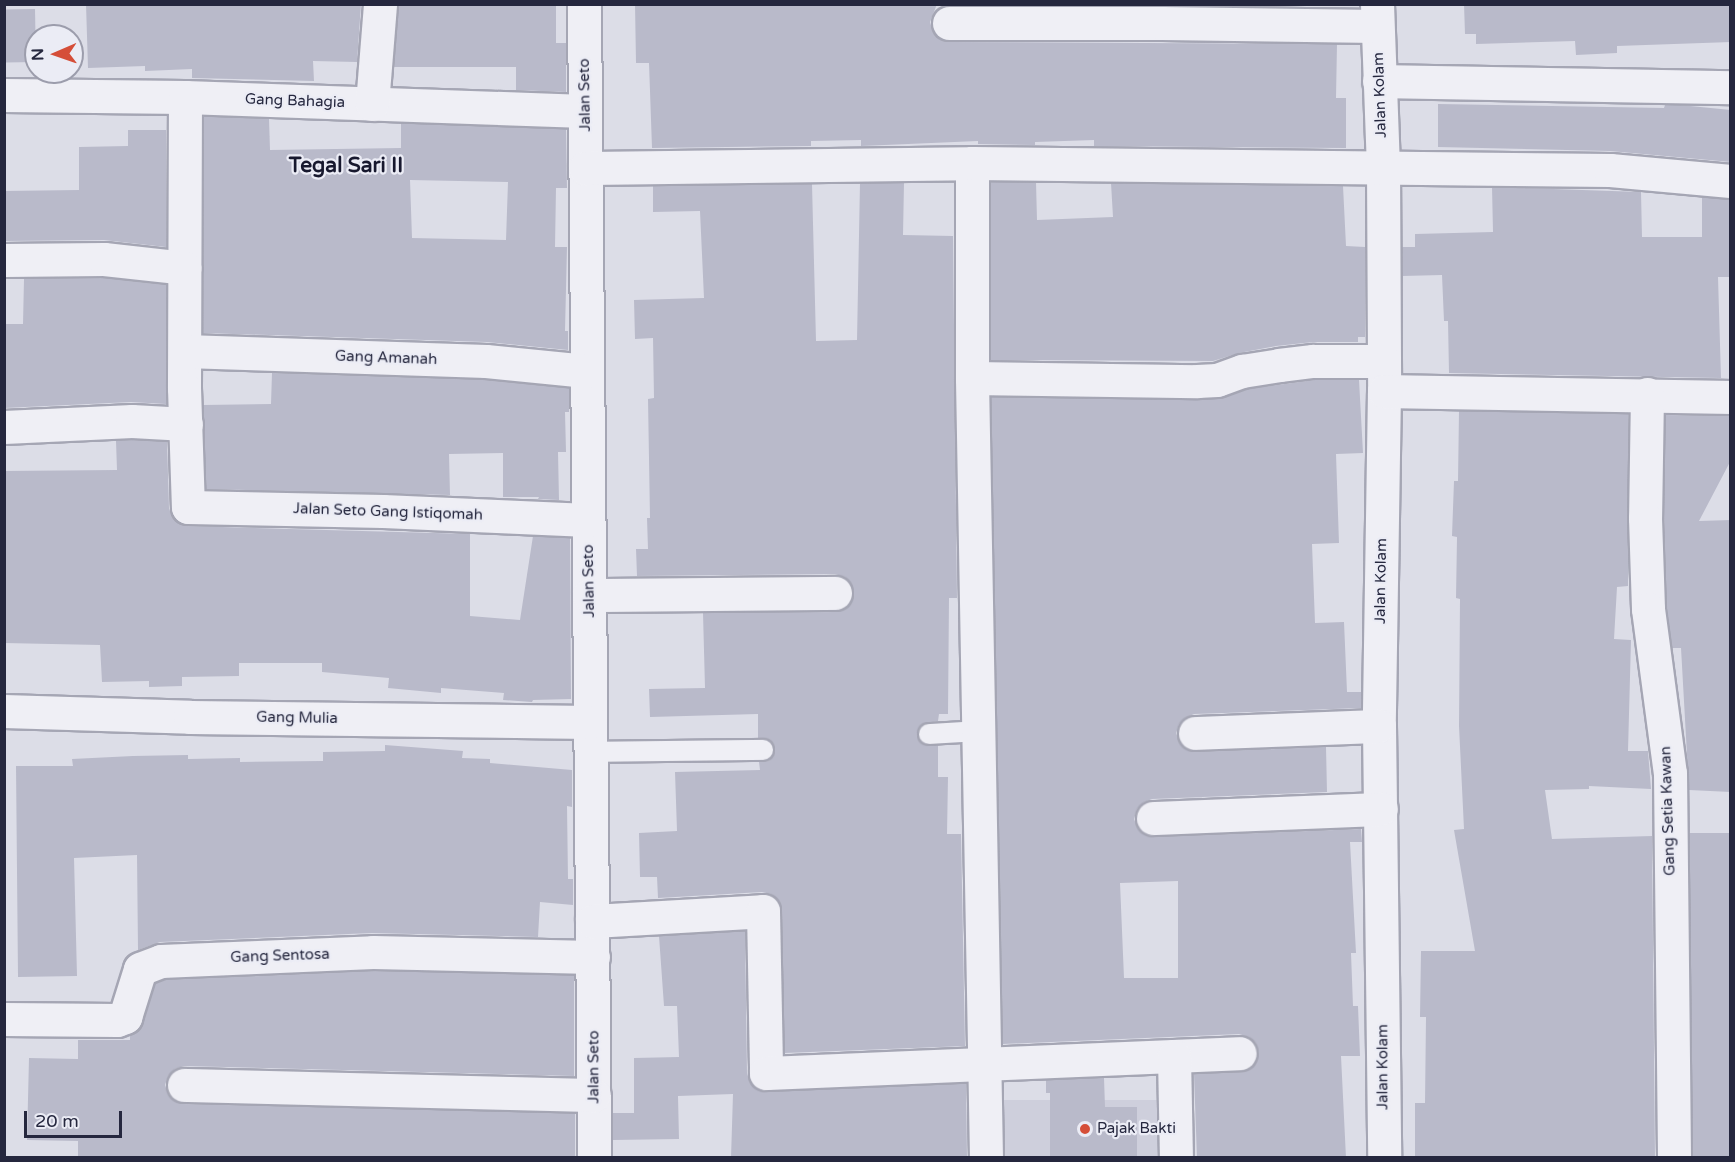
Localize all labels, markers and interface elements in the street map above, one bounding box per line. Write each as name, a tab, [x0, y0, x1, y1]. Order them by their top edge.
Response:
north arrow	[24, 24, 84, 84]
text: N	[28, 48, 48, 61]
street label: Jalan Kolam	[1370, 52, 1390, 138]
street label: Jalan Seto	[575, 58, 595, 132]
street label: Gang Bahagia	[245, 90, 345, 112]
district label: Tegal Sari II	[289, 153, 403, 179]
street label: Gang Amanah	[335, 347, 437, 369]
street label: Jalan Seto Gang Istiqomah	[293, 500, 483, 524]
street label: Jalan Kolam	[1371, 538, 1391, 624]
street label: Jalan Seto	[579, 544, 599, 618]
street label: Gang Mulia	[256, 708, 338, 728]
street label: Gang Setia Kawan	[1657, 746, 1679, 876]
street label: Gang Sentosa	[230, 945, 330, 967]
street label: Jalan Kolam	[1374, 1024, 1392, 1110]
street label: Jalan Seto	[585, 1030, 603, 1104]
scale bar	[27, 1099, 124, 1137]
text: 20 m	[35, 1110, 79, 1132]
place label: Pajak Bakti	[1097, 1120, 1176, 1138]
marker: Pajak Bakti	[1078, 1122, 1092, 1136]

